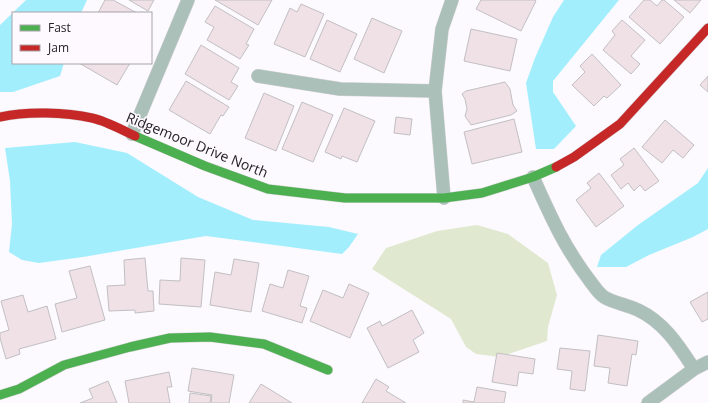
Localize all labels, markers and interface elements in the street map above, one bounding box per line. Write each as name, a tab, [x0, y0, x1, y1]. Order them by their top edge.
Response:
legend	[12, 12, 152, 64]
text: Fast	[48, 19, 71, 36]
text: Jam	[47, 39, 69, 56]
street label: Ridgemoor Drive North	[123, 107, 271, 182]

